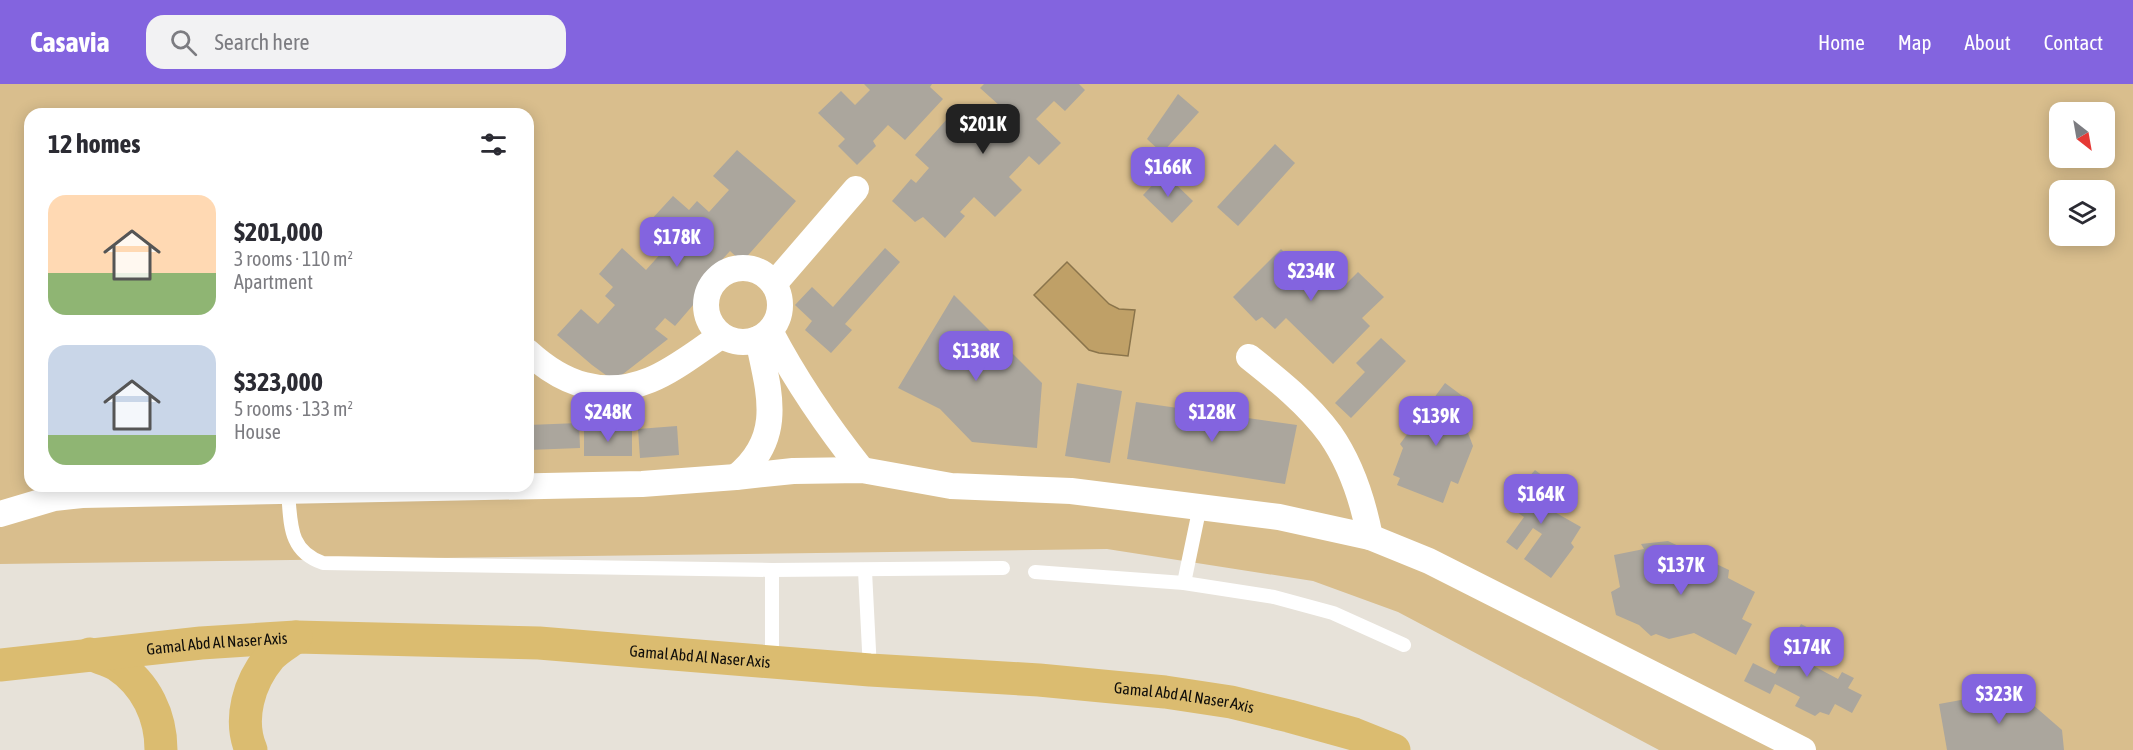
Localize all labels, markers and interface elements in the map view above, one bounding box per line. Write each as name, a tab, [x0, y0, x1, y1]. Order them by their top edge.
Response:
search box	[146, 15, 566, 69]
text: Casavia	[30, 26, 110, 58]
icon: search	[167, 26, 200, 59]
text: Search here	[215, 29, 309, 55]
text: Home	[1818, 30, 1865, 54]
text: Map	[1898, 30, 1932, 54]
text: About	[1965, 30, 2011, 54]
text: Contact	[2044, 30, 2103, 54]
north arrow	[2049, 102, 2115, 168]
map controls	[2049, 102, 2115, 246]
pin: $201K	[941, 104, 1025, 155]
text: $201K	[960, 112, 1006, 135]
icon: filters	[477, 128, 510, 161]
text: 12 homes	[48, 129, 141, 159]
pin: $166K	[1126, 147, 1210, 198]
text: $166K	[1145, 155, 1191, 178]
button: layers	[2049, 180, 2115, 246]
text: $201,000	[234, 217, 323, 247]
pin: $178K	[635, 217, 719, 268]
icon: home	[96, 219, 168, 291]
text: $178K	[654, 225, 700, 248]
text: 3 rooms · 110 m²	[234, 247, 353, 270]
pin: $234K	[1269, 251, 1353, 302]
text: $234K	[1288, 259, 1334, 282]
text: Apartment	[234, 270, 313, 293]
pin: $138K	[934, 331, 1018, 382]
text: $138K	[953, 339, 999, 362]
text: $323,000	[234, 367, 323, 397]
icon: home	[96, 369, 168, 441]
pin: $248K	[566, 392, 650, 443]
pin: $128K	[1170, 392, 1254, 443]
pin: $139K	[1394, 396, 1478, 447]
text: 5 rooms · 133 m²	[234, 397, 353, 420]
text: $248K	[585, 400, 631, 423]
text: $128K	[1189, 400, 1235, 423]
text: $139K	[1413, 404, 1459, 427]
text: House	[234, 420, 281, 443]
pin: $164K	[1499, 474, 1583, 525]
text: $164K	[1518, 482, 1564, 505]
pin: $137K	[1639, 545, 1723, 596]
text: $137K	[1658, 553, 1704, 576]
pin: $174K	[1765, 627, 1849, 678]
street label: Gamal Abd Al Naser Axis	[145, 629, 288, 658]
text: $174K	[1784, 635, 1830, 658]
street label: Gamal Abd Al Naser Axis	[629, 641, 772, 671]
pin: $323K	[1957, 674, 2041, 725]
street label: Gamal Abd Al Naser Axis	[1113, 678, 1256, 716]
text: $323K	[1976, 682, 2022, 705]

